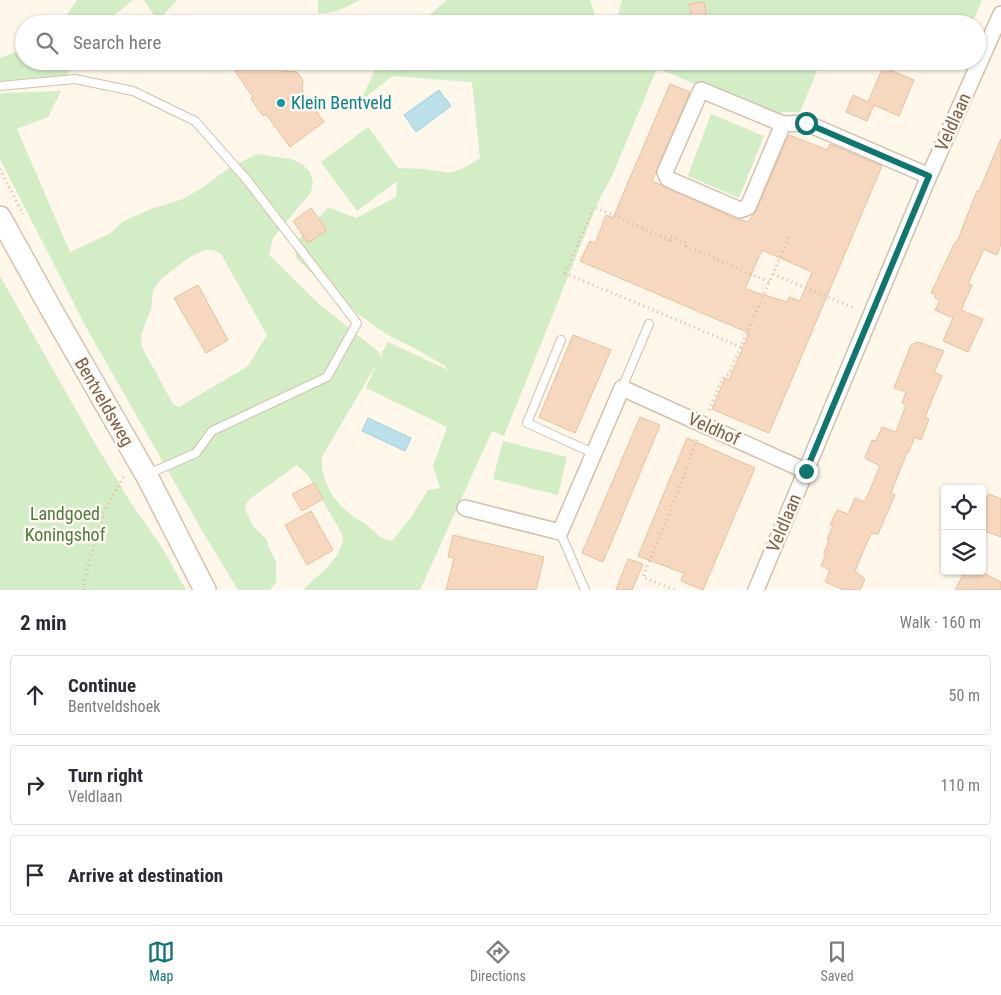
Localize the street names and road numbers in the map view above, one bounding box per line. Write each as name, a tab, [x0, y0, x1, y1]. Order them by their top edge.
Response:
street label: Veldlaan	[930, 90, 975, 154]
street label: Bentveldsweg	[71, 354, 138, 450]
street label: Veldhof	[685, 408, 744, 449]
street label: Veldlaan	[762, 490, 805, 555]

